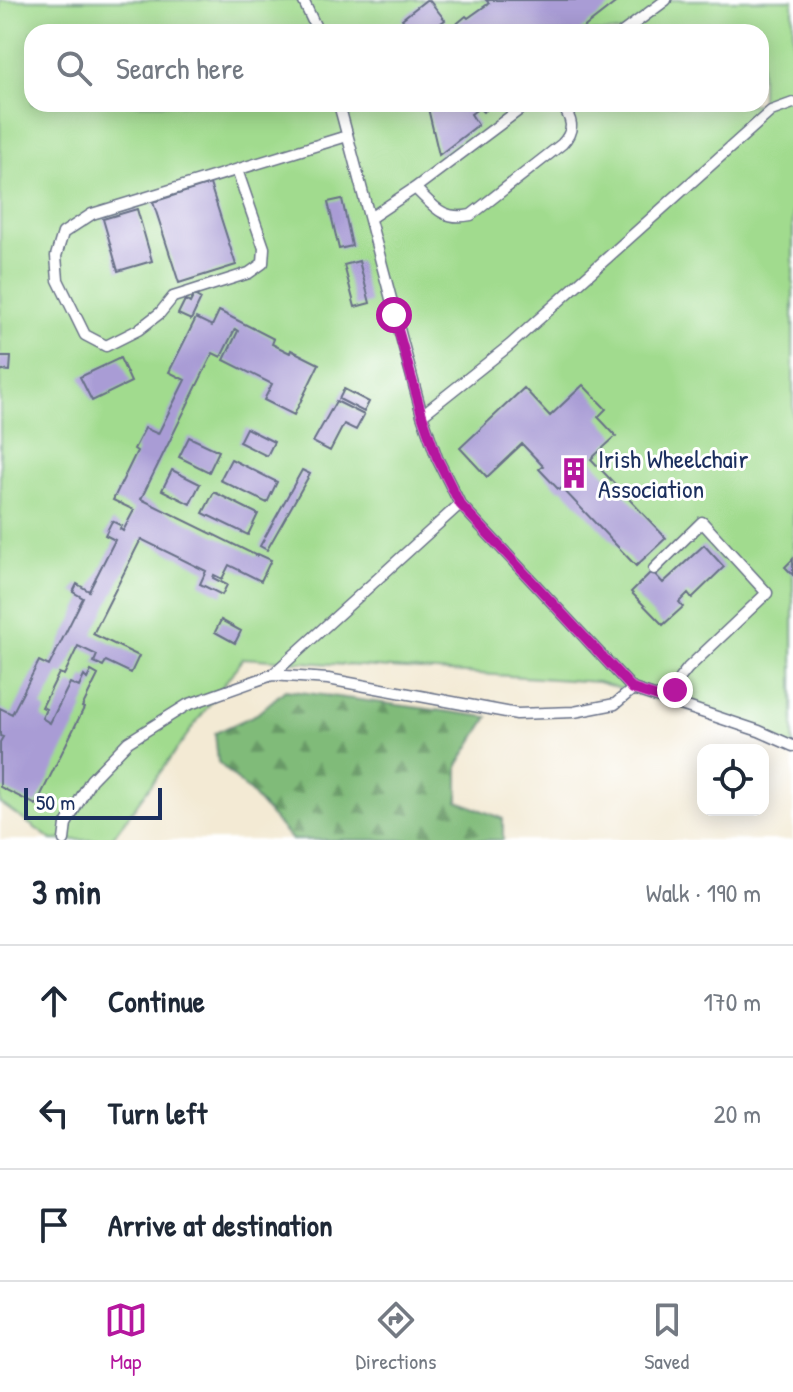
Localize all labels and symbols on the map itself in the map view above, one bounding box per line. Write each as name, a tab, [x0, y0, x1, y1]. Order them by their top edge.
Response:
route start	[376, 297, 412, 333]
place label: Irish Wheelchair Association	[598, 441, 748, 506]
building icon: Irish Wheelchair Association	[557, 456, 591, 490]
route end	[657, 672, 693, 708]
scale bar	[24, 784, 162, 820]

